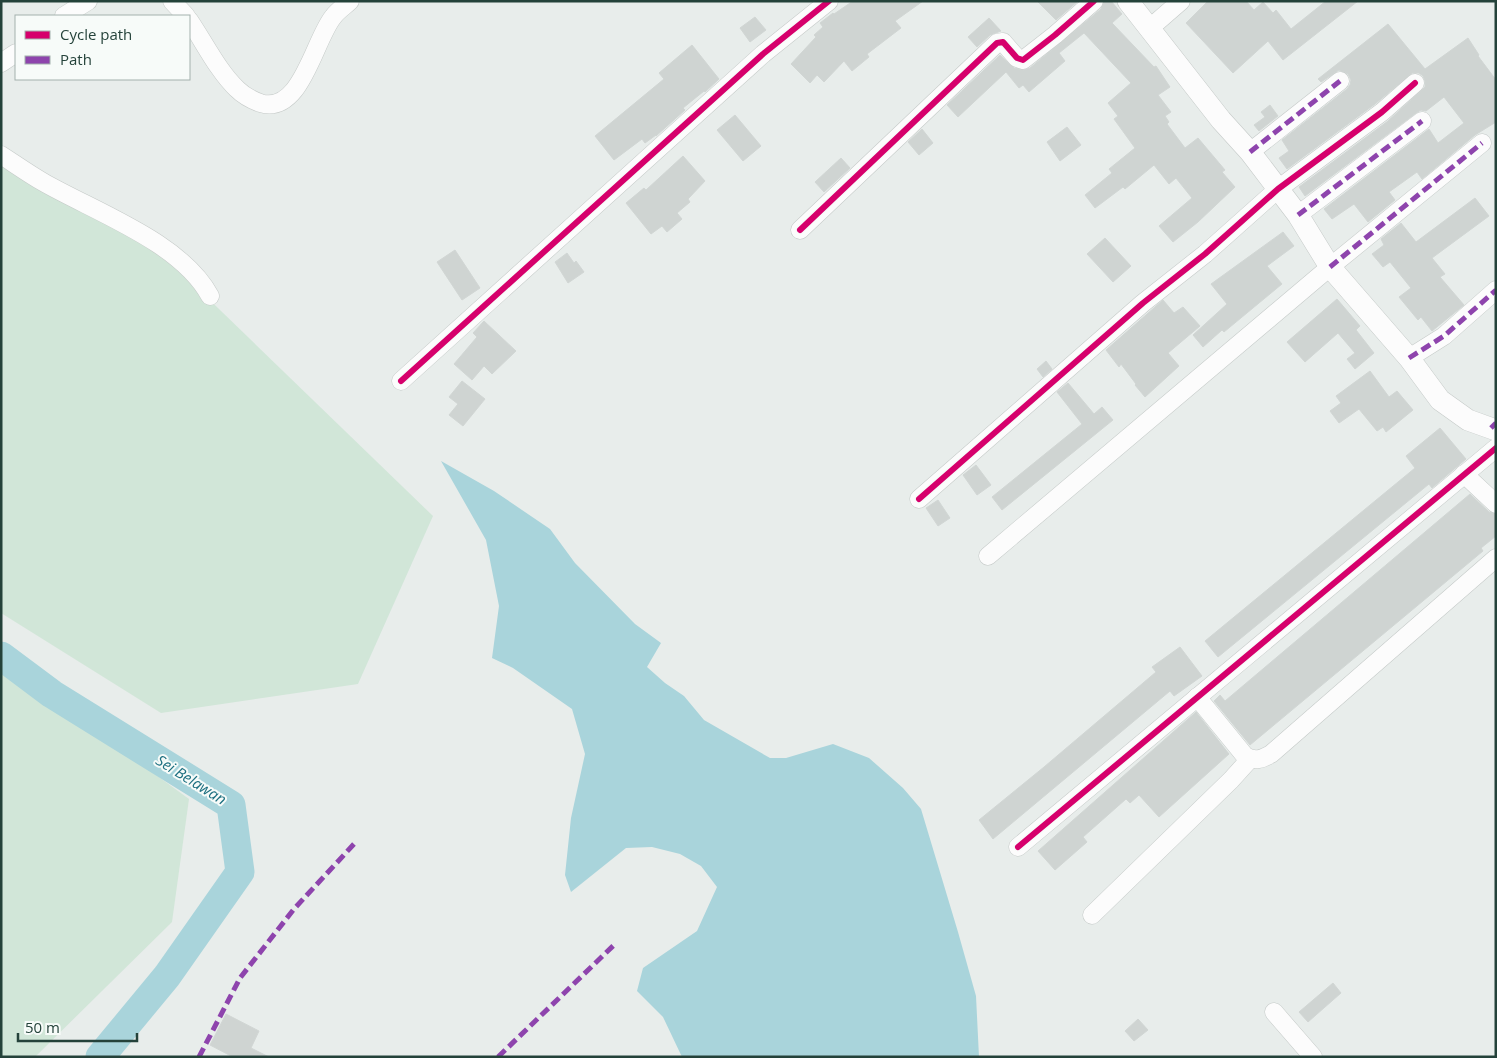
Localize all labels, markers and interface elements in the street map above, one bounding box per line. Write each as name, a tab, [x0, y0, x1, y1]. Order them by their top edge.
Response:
legend	[15, 15, 190, 80]
text: Cycle path	[60, 24, 132, 44]
text: Path	[60, 49, 92, 69]
water label: Sei Belawan	[153, 750, 230, 809]
scale bar	[18, 1010, 136, 1042]
text: 50 m	[25, 1017, 60, 1037]

